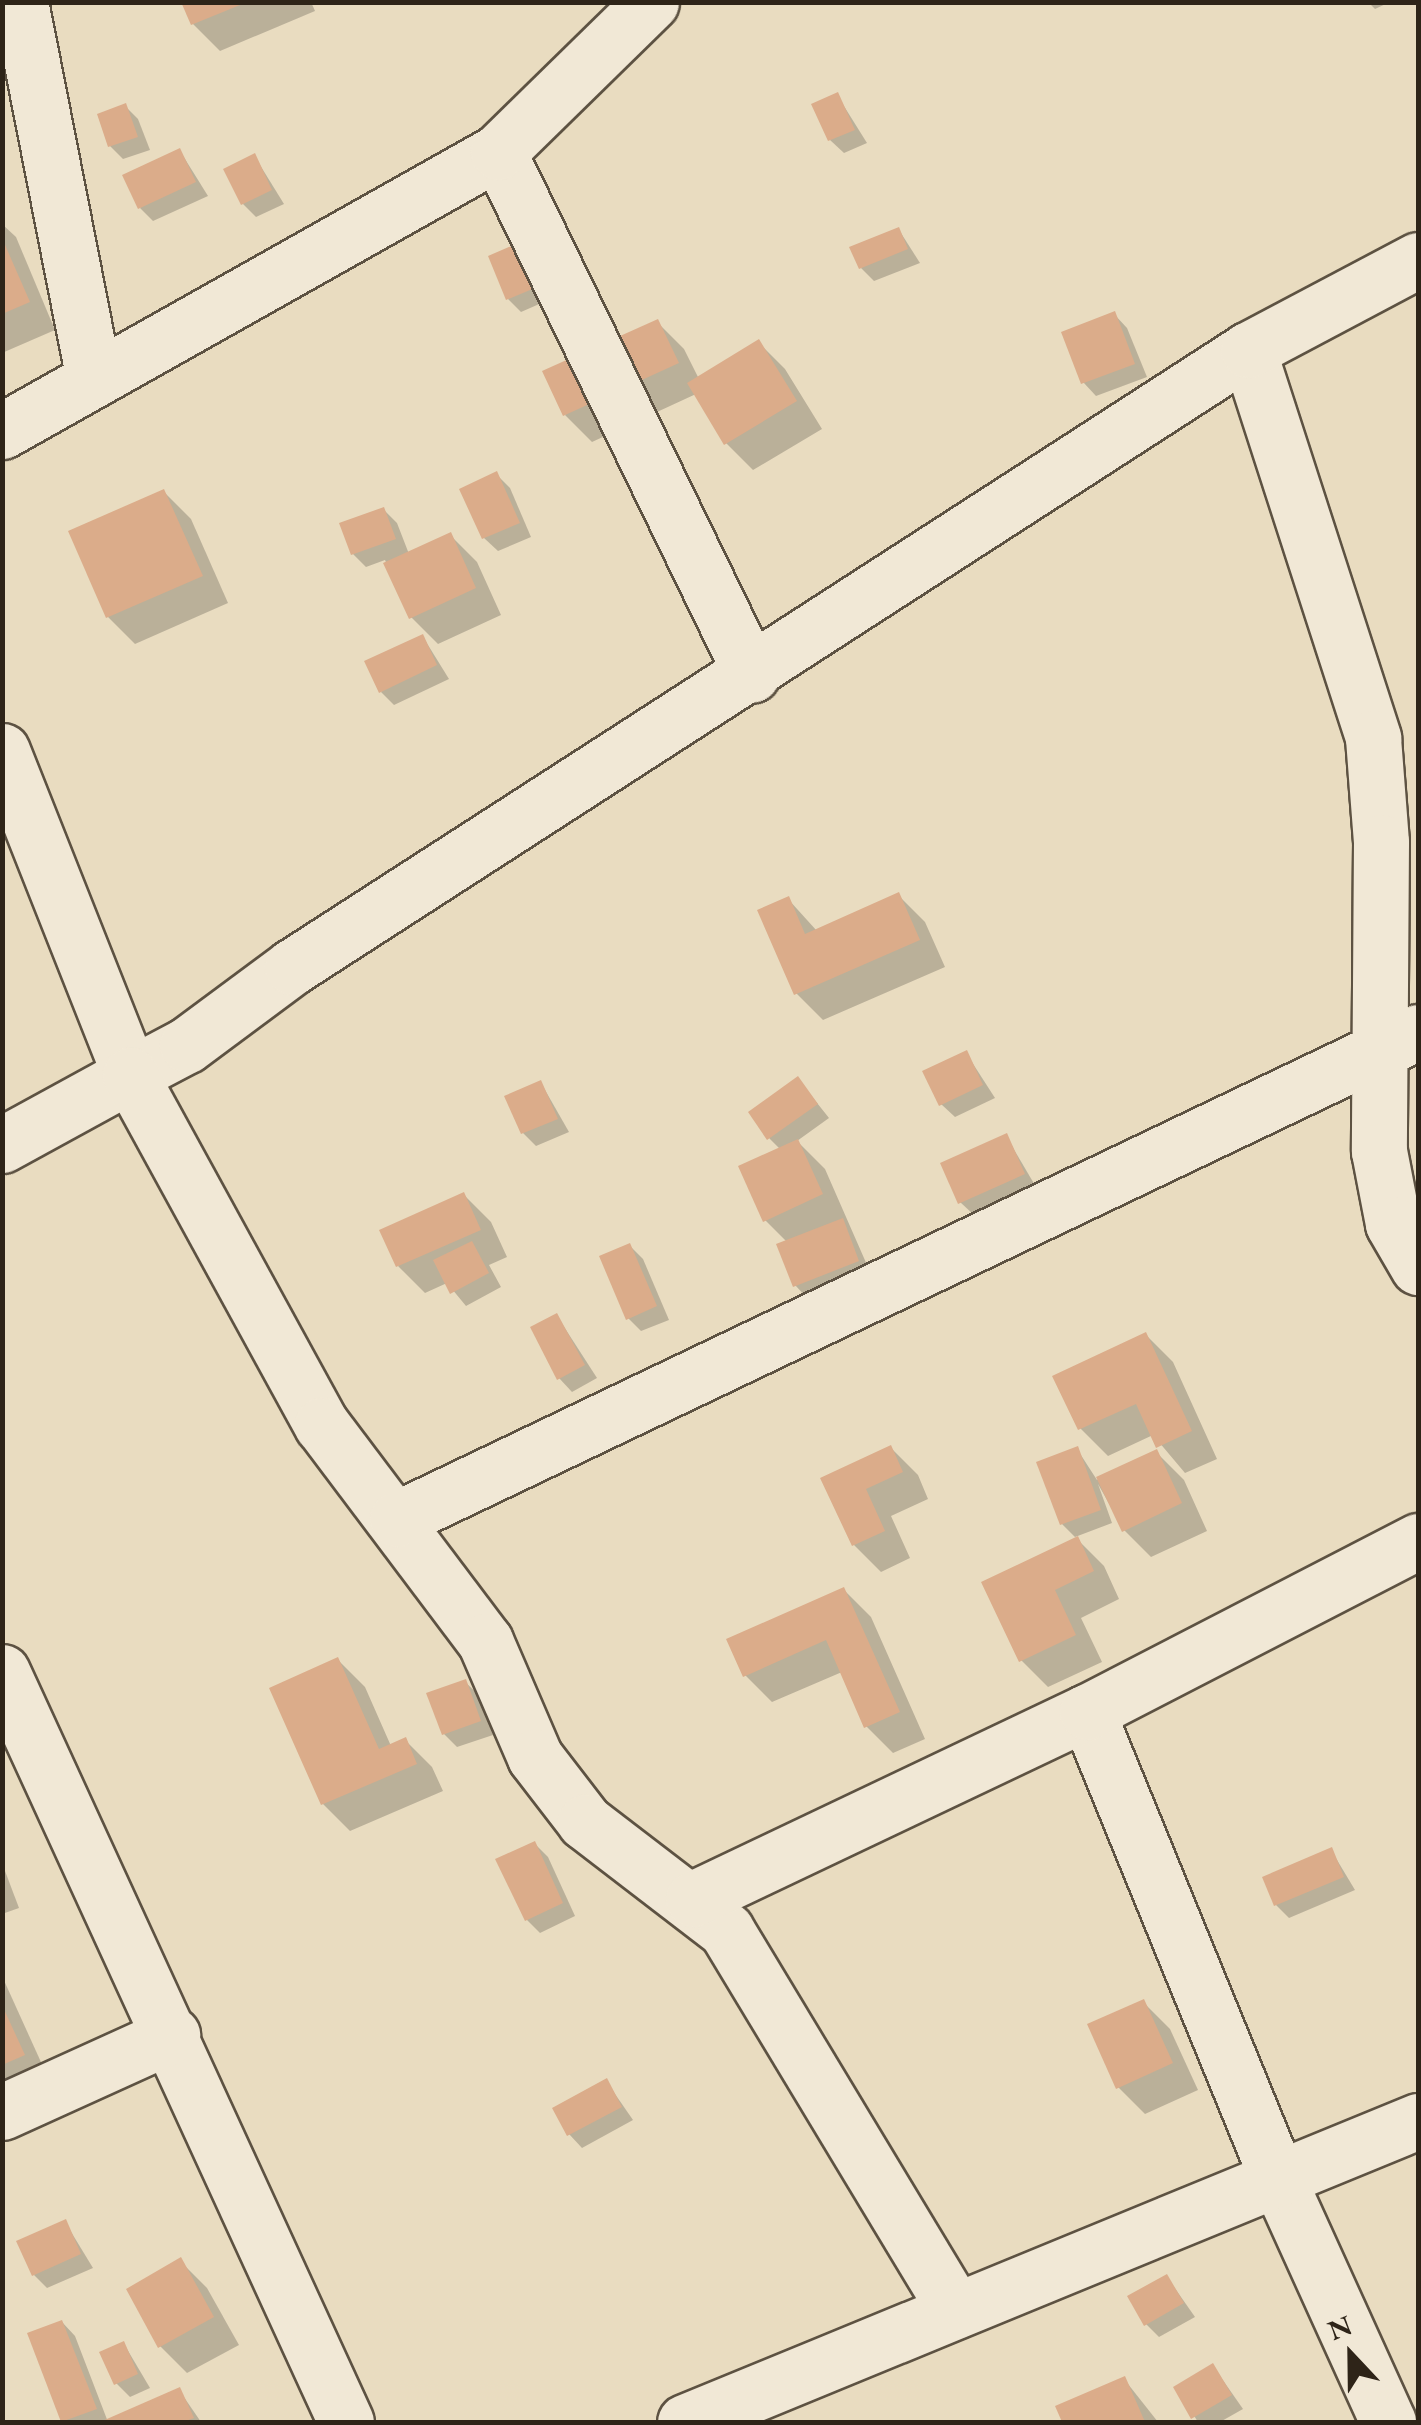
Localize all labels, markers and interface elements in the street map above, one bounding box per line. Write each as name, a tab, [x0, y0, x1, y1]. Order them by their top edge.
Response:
north arrow	[1301, 2305, 1401, 2405]
text: N	[1323, 2306, 1357, 2348]

